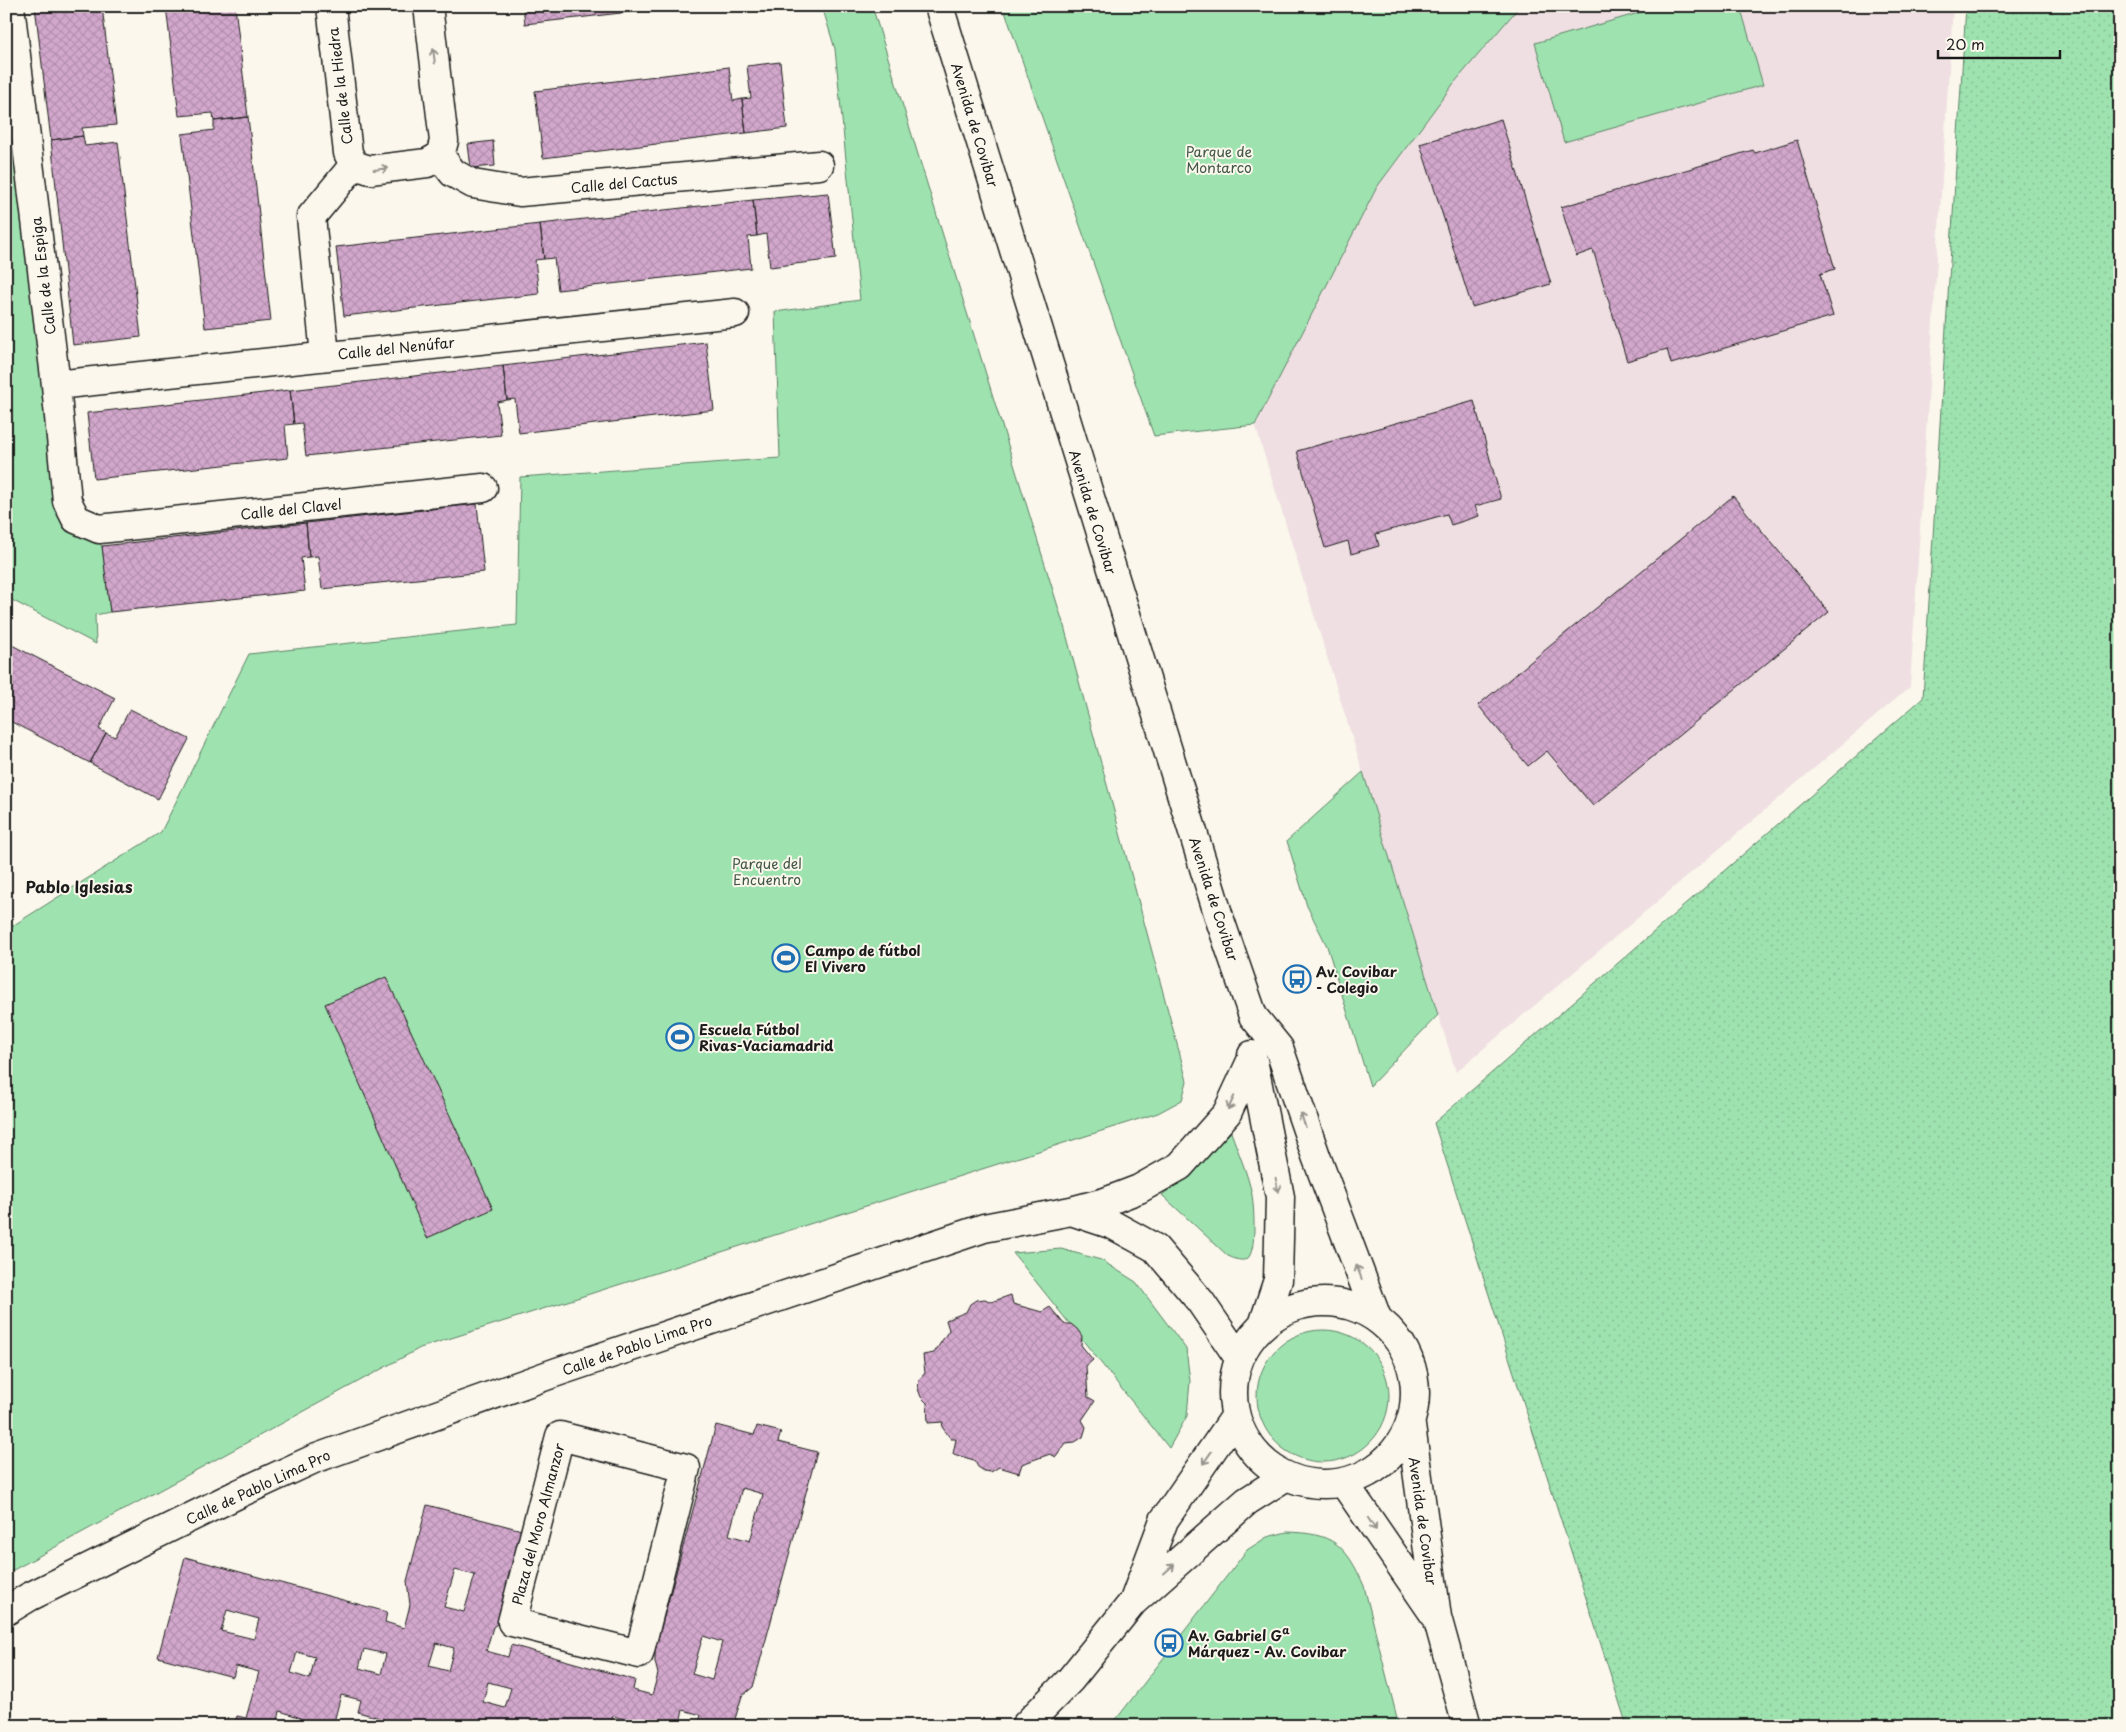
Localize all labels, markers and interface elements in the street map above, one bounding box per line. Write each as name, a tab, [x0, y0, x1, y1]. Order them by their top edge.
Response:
street label: Calle de la Hiedra	[322, 26, 358, 146]
scale bar	[1938, 28, 2061, 60]
text: 20 m	[1946, 32, 1985, 55]
one-way arrow	[429, 48, 439, 64]
street label: Avenida de Covibar	[946, 60, 1004, 191]
park label: Parque de Montarco	[1186, 141, 1253, 178]
one-way arrow	[372, 164, 388, 174]
street label: Calle del Cactus	[570, 168, 678, 198]
street label: Calle de la Espiga	[25, 216, 61, 336]
street label: Calle del Nenúfar	[337, 331, 456, 365]
street label: Avenida de Covibar	[1064, 447, 1122, 578]
street label: Calle del Clavel	[239, 493, 343, 525]
street label: Avenida de Covibar	[1184, 834, 1244, 964]
park label: Parque del Encuentro	[732, 853, 802, 890]
district label: Pablo Iglesias	[25, 874, 133, 898]
place label: Campo de fútbol El Vivero	[805, 940, 921, 977]
sports icon: Campo de fútbol El Vivero	[771, 943, 801, 973]
place label: Av. Covibar - Colegio	[1316, 961, 1398, 998]
bus stop icon: Av. Covibar - Colegio	[1282, 964, 1312, 994]
place label: Escuela Fútbol Rivas-Vaciamadrid	[699, 1019, 834, 1056]
sports icon: Escuela Fútbol Rivas-Vaciamadrid	[665, 1022, 695, 1052]
one-way arrow	[1226, 1095, 1236, 1110]
one-way arrow	[1298, 1112, 1307, 1128]
one-way arrow	[1273, 1176, 1283, 1192]
one-way arrow	[1354, 1265, 1363, 1280]
street label: Calle de Pablo Lima Pro	[559, 1309, 715, 1381]
street label: Plaza del Moro Almanzor	[506, 1441, 570, 1607]
street label: Calle de Pablo Lima Pro	[182, 1444, 334, 1530]
one-way arrow	[1202, 1450, 1212, 1464]
street label: Avenida de Covibar	[1404, 1456, 1442, 1587]
one-way arrow	[1367, 1516, 1377, 1530]
one-way arrow	[1163, 1563, 1176, 1575]
place label: Av. Gabriel Gª Márquez - Av. Covibar	[1188, 1625, 1347, 1662]
bus stop icon: Av. Gabriel Gª Márquez - Av. Covibar	[1154, 1628, 1184, 1658]

